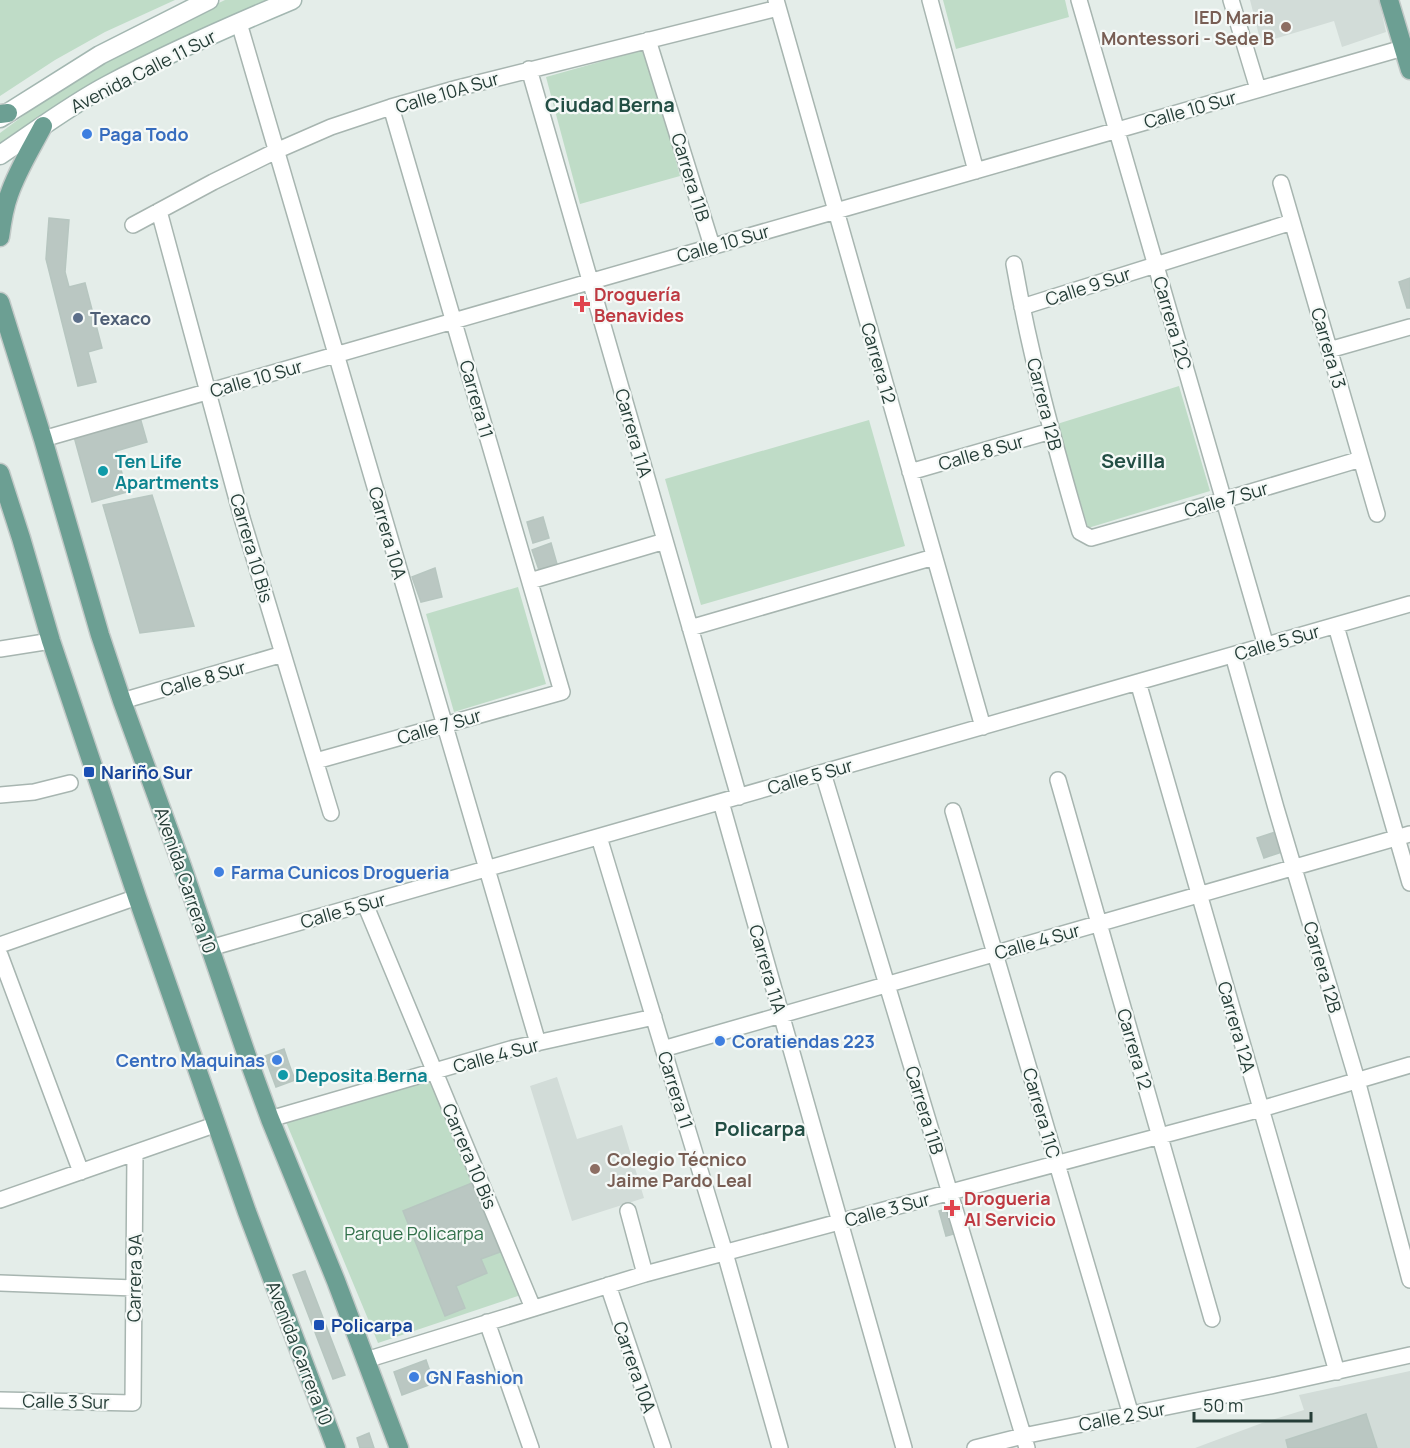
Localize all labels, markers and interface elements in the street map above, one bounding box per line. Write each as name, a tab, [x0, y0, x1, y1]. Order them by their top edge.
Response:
place label: IED Maria Montessori - Sede B	[1101, 5, 1274, 50]
marker: IED Maria Montessori - Sede B	[1279, 20, 1293, 34]
street label: Avenida Calle 11 Sur	[66, 24, 220, 118]
street label: Calle 10A Sur	[392, 66, 502, 118]
street label: Calle 10 Sur	[1141, 84, 1240, 134]
district label: Ciudad Berna	[545, 91, 675, 118]
place label: Paga Todo	[99, 122, 189, 146]
marker: Paga Todo	[80, 127, 94, 141]
street label: Carrera 11B	[666, 130, 716, 224]
street label: Calle 10 Sur	[674, 218, 773, 268]
street label: Calle 9 Sur	[1042, 261, 1134, 311]
street label: Carrera 12C	[1148, 274, 1198, 373]
place label: Droguería Benavides	[594, 282, 684, 327]
marker: Droguería Benavides	[575, 297, 589, 311]
street label: Carrera 13	[1306, 305, 1352, 391]
place label: Texaco	[90, 306, 151, 330]
marker: Texaco	[71, 311, 85, 325]
street label: Carrera 12	[856, 320, 902, 406]
street label: Calle 10 Sur	[207, 353, 306, 403]
street label: Carrera 12B	[1022, 355, 1068, 453]
street label: Carrera 11	[454, 357, 500, 441]
street label: Carrera 11A	[610, 386, 658, 481]
street label: Calle 8 Sur	[936, 428, 1027, 476]
district label: Sevilla	[1101, 447, 1165, 474]
place label: Ten Life Apartments	[115, 449, 219, 494]
marker: Ten Life Apartments	[96, 464, 110, 478]
street label: Calle 7 Sur	[1181, 475, 1271, 522]
street label: Carrera 10A	[363, 484, 413, 583]
street label: Carrera 10 Bis	[225, 491, 279, 605]
street label: Calle 5 Sur	[1232, 618, 1323, 666]
street label: Calle 8 Sur	[158, 654, 249, 702]
street label: Calle 7 Sur	[394, 702, 484, 749]
street label: Calle 5 Sur	[765, 752, 856, 800]
place label: Nariño Sur	[101, 760, 193, 784]
marker: Nariño Sur	[82, 765, 96, 779]
street label: Avenida Carrera 10	[150, 804, 222, 956]
place label: Farma Cunicos Drogueria	[231, 860, 449, 884]
marker: Farma Cunicos Drogueria	[212, 865, 226, 879]
street label: Calle 5 Sur	[298, 886, 389, 934]
street label: Calle 4 Sur	[991, 917, 1083, 965]
street label: Carrera 12B	[1298, 918, 1348, 1016]
street label: Carrera 11A	[744, 922, 792, 1017]
street label: Carrera 12A	[1212, 978, 1262, 1076]
street label: Carrera 12	[1112, 1006, 1158, 1092]
place label: Coratiendas 223	[732, 1029, 875, 1053]
street label: Calle 4 Sur	[450, 1032, 542, 1078]
marker: Coratiendas 223	[713, 1034, 727, 1048]
place label: Centro Maquinas	[116, 1048, 265, 1072]
street label: Carrera 11	[653, 1048, 699, 1132]
marker: Centro Maquinas	[270, 1053, 284, 1067]
place label: Deposita Berna	[295, 1063, 428, 1087]
street label: Carrera 11B	[900, 1063, 950, 1157]
street label: Carrera 11C	[1018, 1065, 1066, 1161]
marker: Deposita Berna	[276, 1068, 290, 1082]
street label: Carrera 10 Bis	[437, 1100, 503, 1212]
district label: Policarpa	[715, 1115, 805, 1142]
place label: Colegio Técnico Jaime Pardo Leal	[607, 1147, 752, 1192]
marker: Colegio Técnico Jaime Pardo Leal	[588, 1162, 602, 1176]
street label: Calle 3 Sur	[842, 1186, 933, 1232]
place label: Drogueria Al Servicio	[964, 1186, 1056, 1231]
marker: Drogueria Al Servicio	[945, 1201, 959, 1215]
park label: Parque Policarpa	[344, 1221, 484, 1245]
street label: Carrera 9A	[121, 1233, 147, 1322]
street label: Avenida Carrera 10	[261, 1277, 339, 1429]
place label: Policarpa	[331, 1313, 413, 1337]
marker: Policarpa	[312, 1318, 326, 1332]
street label: Carrera 10A	[608, 1318, 662, 1417]
place label: GN Fashion	[426, 1365, 524, 1389]
marker: GN Fashion	[407, 1370, 421, 1384]
scale bar	[1194, 1385, 1311, 1423]
street label: Calle 3 Sur	[22, 1388, 110, 1414]
text: 50 m	[1203, 1393, 1243, 1417]
street label: Calle 2 Sur	[1077, 1396, 1168, 1436]

